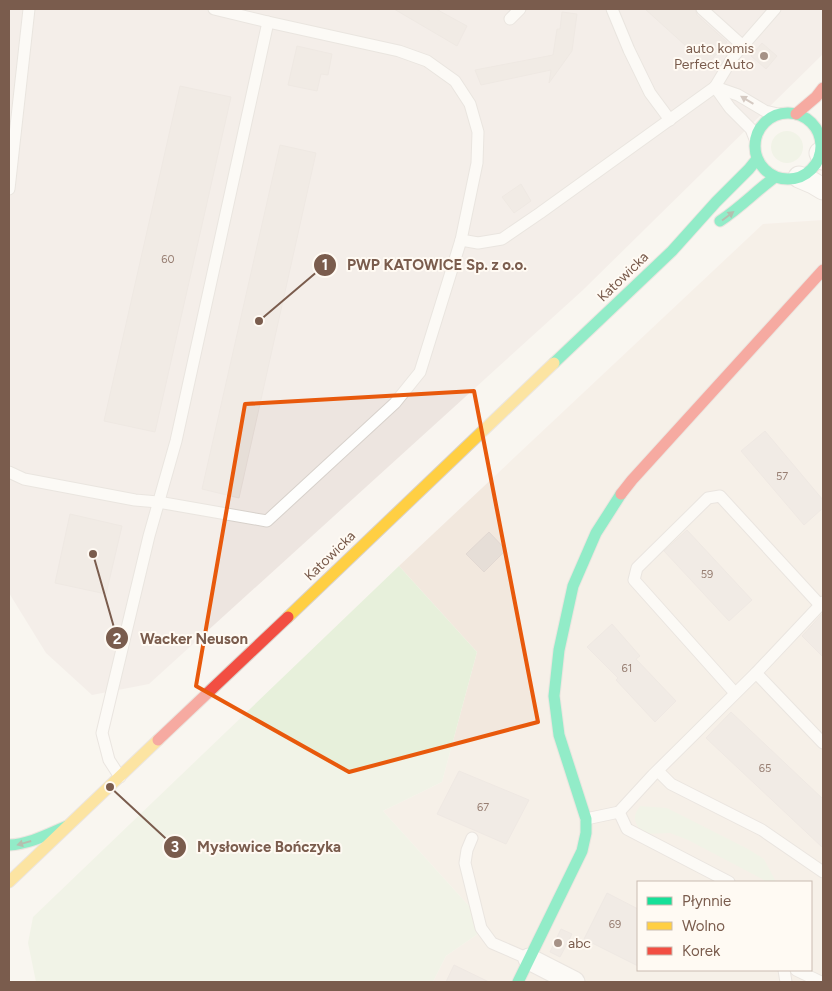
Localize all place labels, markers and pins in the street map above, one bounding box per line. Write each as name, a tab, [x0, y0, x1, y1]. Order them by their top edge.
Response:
place label: auto komis Perfect Auto	[674, 40, 754, 73]
marker: auto komis Perfect Auto	[758, 50, 770, 62]
callout: PWP KATOWICE Sp. z o.o.	[312, 250, 537, 280]
callout: Wacker Neuson	[105, 623, 258, 653]
callout: Mysłowice Bończyka	[162, 832, 351, 862]
place label: abc	[568, 935, 591, 952]
marker: abc	[552, 937, 564, 949]

